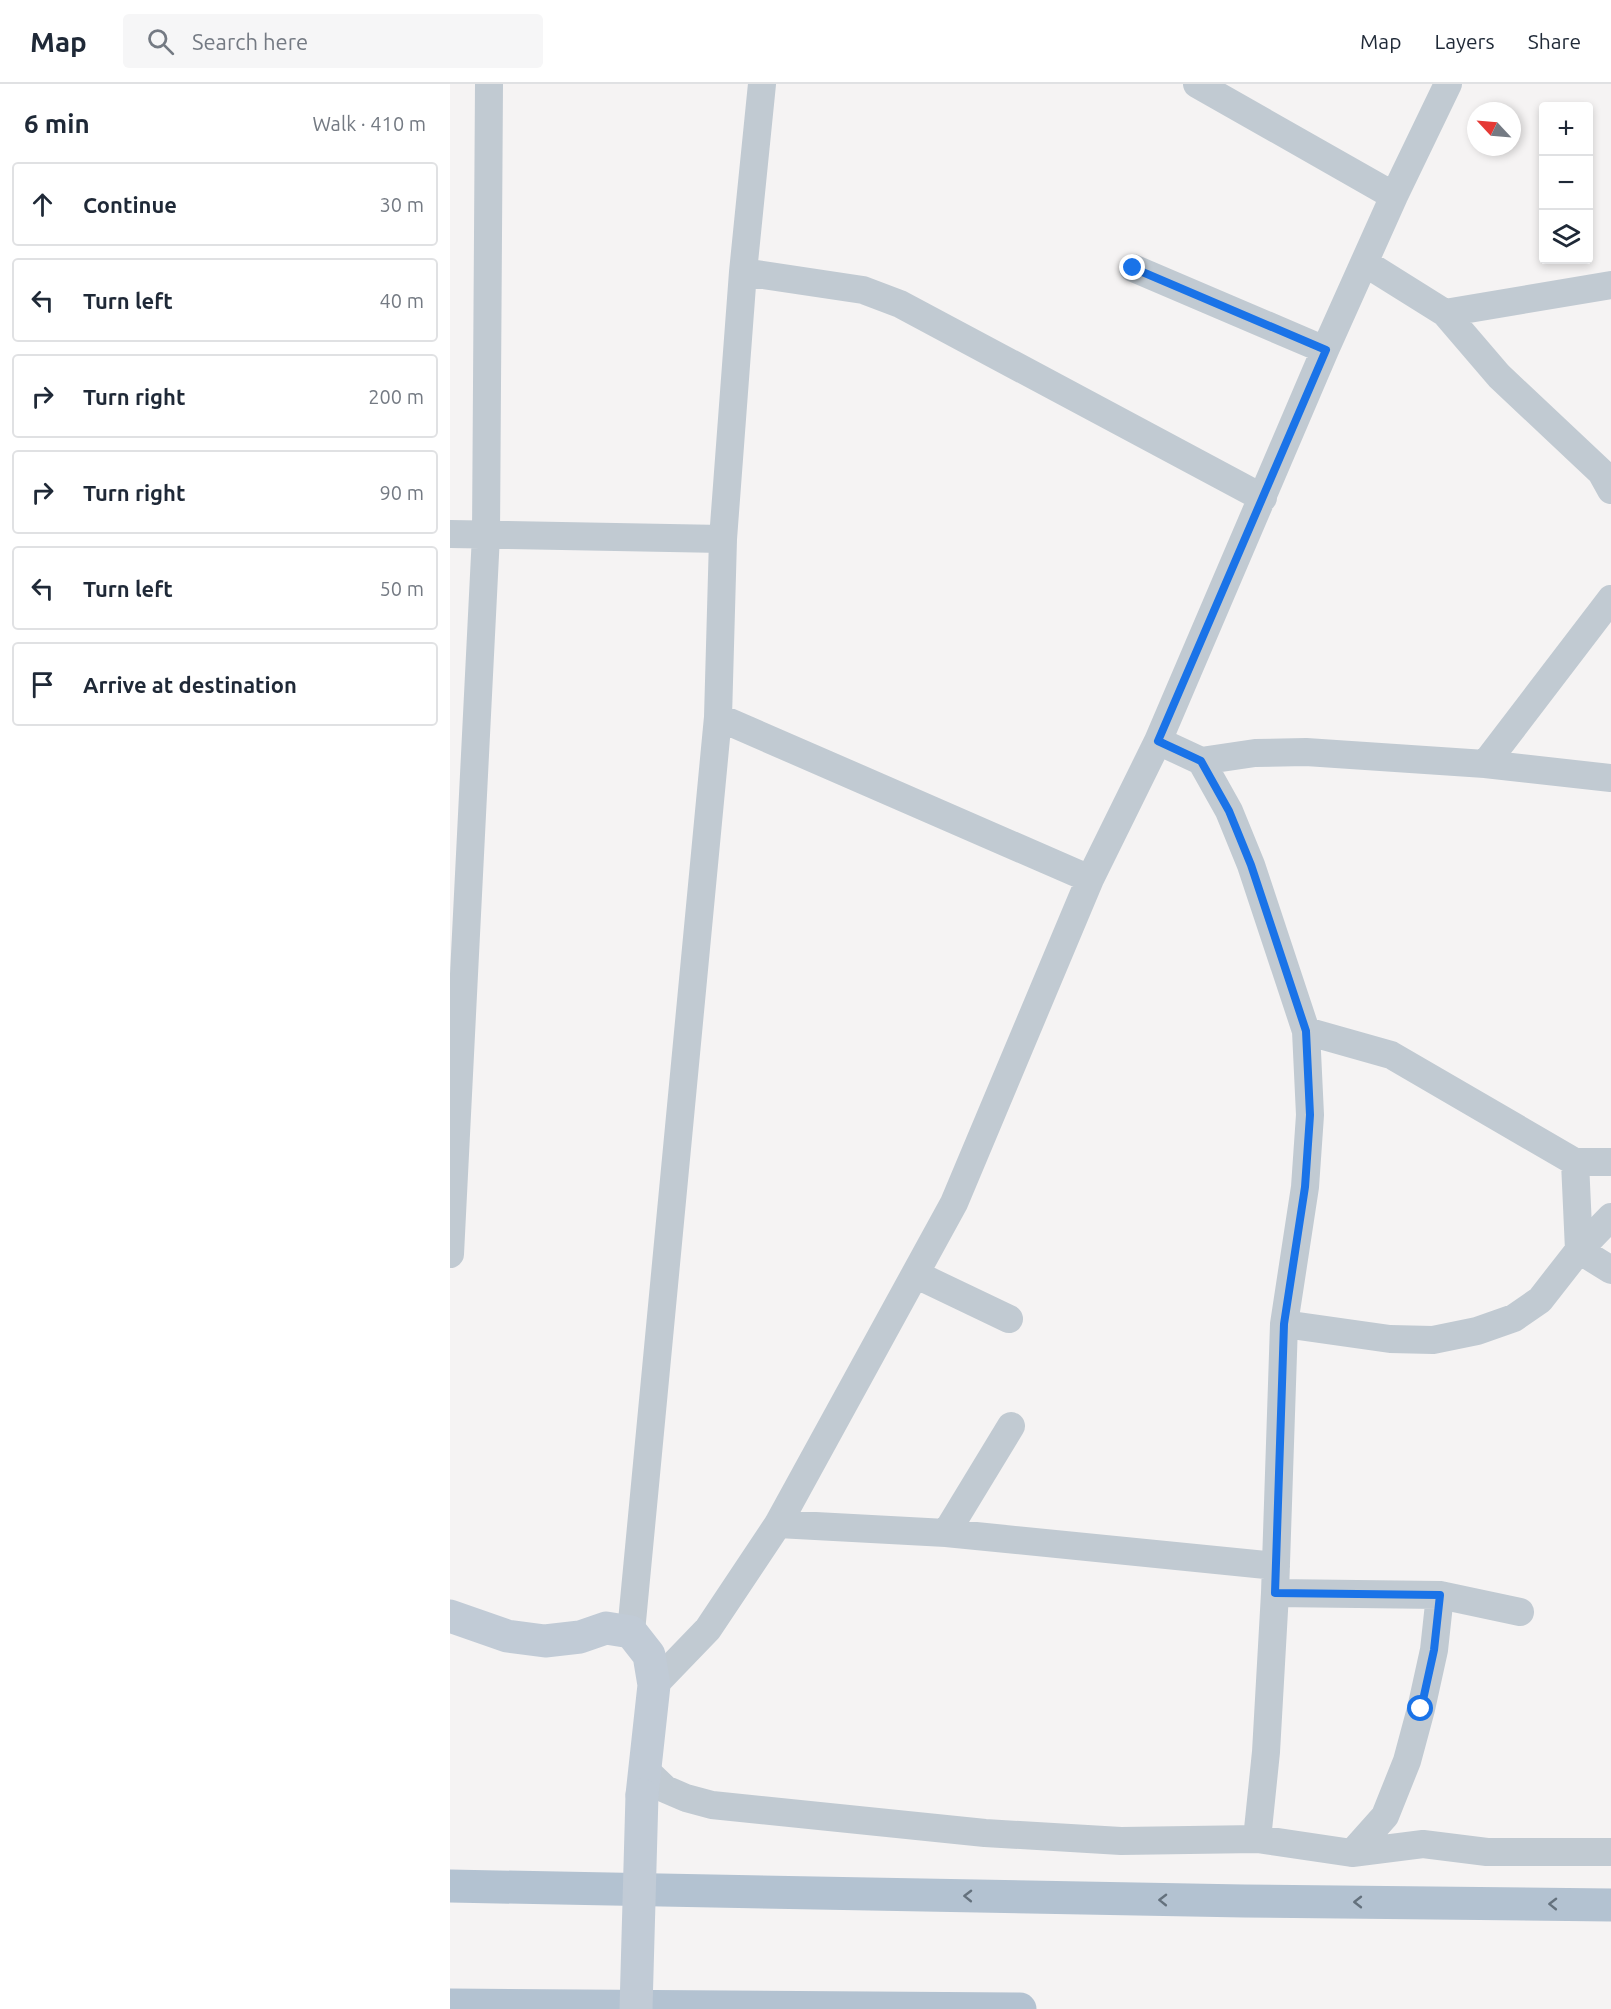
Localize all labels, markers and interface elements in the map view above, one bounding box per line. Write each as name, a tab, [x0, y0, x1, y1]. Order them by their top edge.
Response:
search box	[123, 14, 543, 68]
icon: search	[144, 25, 177, 58]
text: Map	[30, 26, 87, 57]
text: Search here	[192, 29, 308, 54]
text: Map	[1360, 29, 1401, 53]
text: Layers	[1434, 29, 1495, 53]
text: Share	[1528, 29, 1581, 53]
north arrow	[1467, 102, 1521, 156]
map controls	[1539, 102, 1593, 264]
button: +	[1539, 102, 1593, 156]
text: 6 min	[24, 109, 90, 138]
text: Walk · 410 m	[313, 112, 426, 135]
button: −	[1539, 156, 1593, 210]
icon: ahead	[26, 188, 59, 221]
text: Continue	[83, 192, 177, 217]
text: 30 m	[380, 193, 424, 216]
button: layers	[1539, 210, 1593, 264]
route end	[1119, 254, 1145, 280]
icon: left	[26, 284, 59, 317]
text: Turn left	[83, 288, 173, 313]
text: 40 m	[380, 289, 424, 312]
icon: right	[26, 380, 59, 413]
text: Turn right	[83, 384, 185, 409]
text: 200 m	[368, 385, 424, 408]
icon: right	[26, 476, 59, 509]
text: Turn right	[83, 480, 185, 505]
text: 90 m	[380, 481, 424, 504]
icon: left	[26, 572, 59, 605]
text: Turn left	[83, 576, 173, 601]
text: 50 m	[380, 577, 424, 600]
icon: arrive	[26, 668, 59, 701]
text: Arrive at destination	[83, 672, 297, 697]
route start	[1407, 1695, 1433, 1721]
one-way arrow	[963, 1890, 972, 1902]
one-way arrow	[1158, 1894, 1167, 1906]
one-way arrow	[1353, 1896, 1362, 1908]
one-way arrow	[1548, 1898, 1557, 1910]

